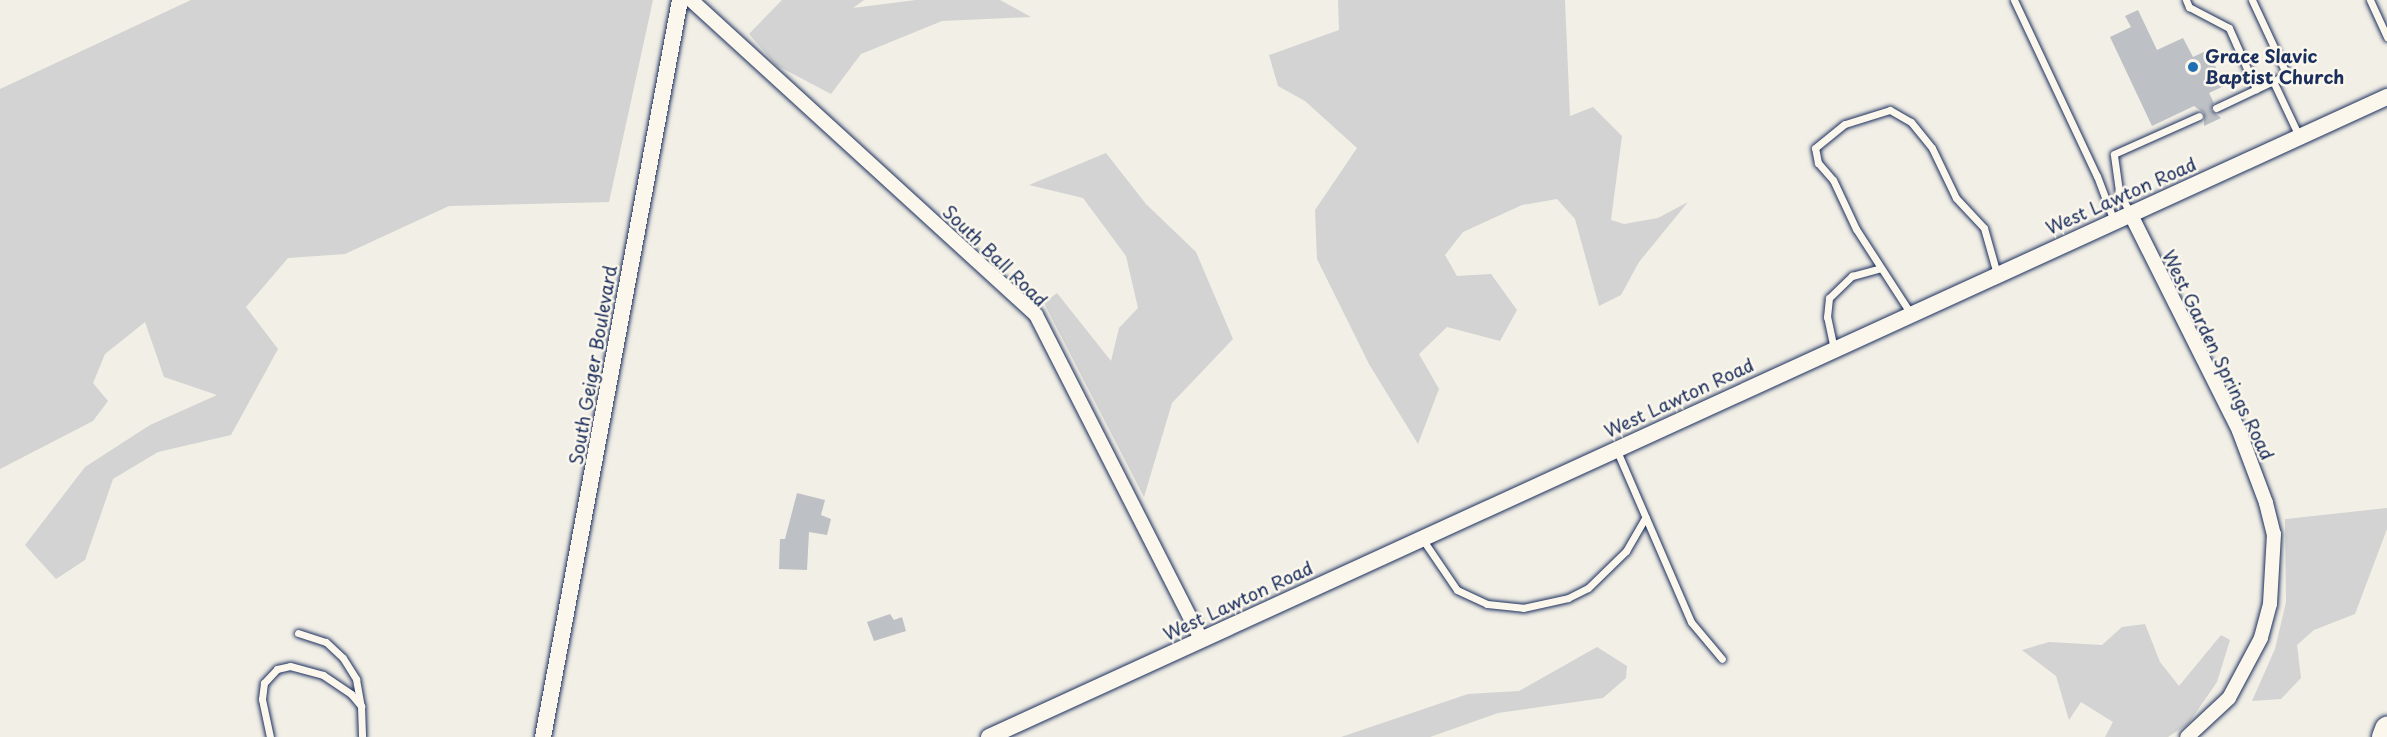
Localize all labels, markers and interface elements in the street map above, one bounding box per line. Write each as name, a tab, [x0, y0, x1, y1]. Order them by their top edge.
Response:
place label: Grace Slavic Baptist Church	[2205, 46, 2345, 88]
marker: Grace Slavic Baptist Church	[2186, 60, 2200, 74]
street label: West Lawton Road	[2043, 153, 2199, 239]
street label: South Ball Road	[938, 200, 1052, 312]
street label: West Garden Springs Road	[2158, 246, 2278, 464]
street label: South Geiger Boulevard	[565, 263, 621, 467]
street label: West Lawton Road	[1602, 354, 1756, 442]
street label: West Lawton Road	[1161, 557, 1315, 645]

